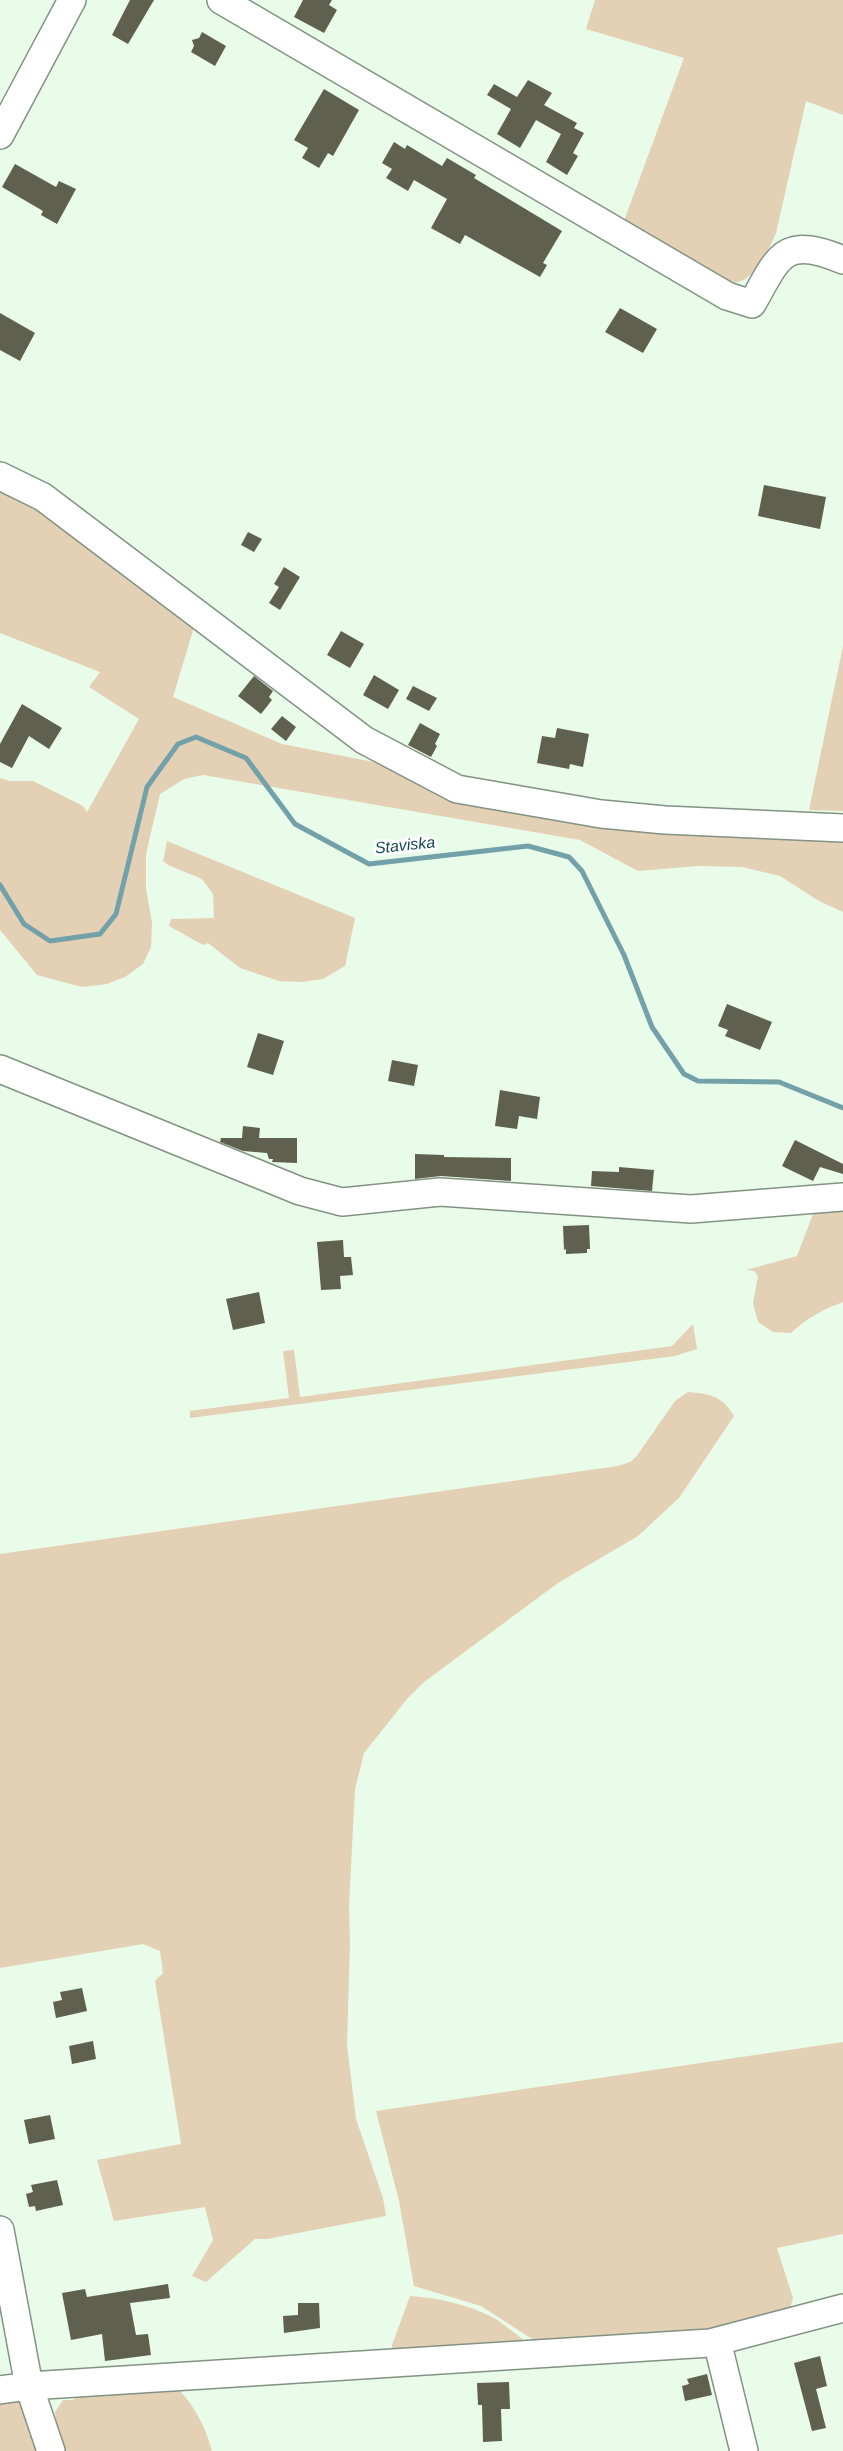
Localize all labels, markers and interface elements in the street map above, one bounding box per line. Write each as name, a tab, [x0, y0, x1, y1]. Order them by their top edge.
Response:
water label: Staviska	[374, 833, 436, 859]

